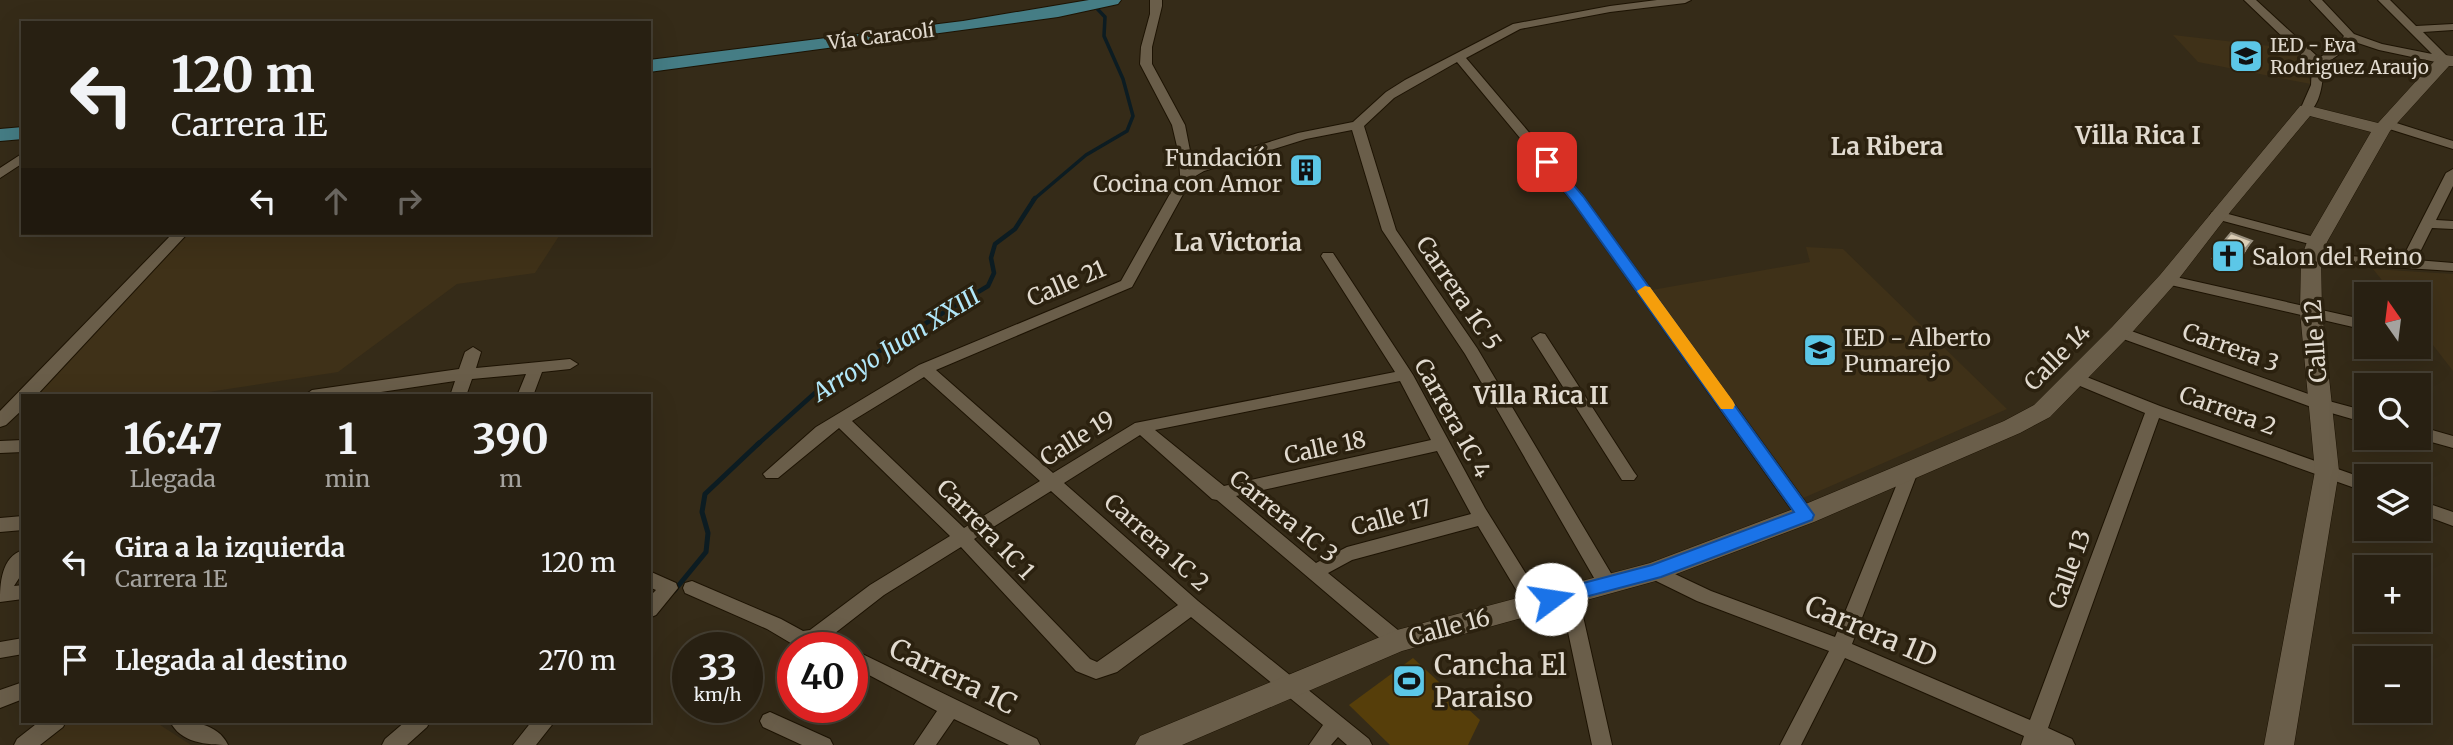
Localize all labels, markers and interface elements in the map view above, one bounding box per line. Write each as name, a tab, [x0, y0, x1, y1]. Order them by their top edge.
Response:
street label: Vía Caracolí	[825, 17, 936, 55]
place label: IED - Eva Rodriguez Araujo	[2270, 33, 2429, 79]
school or university icon: IED - Eva Rodriguez Araujo	[2227, 37, 2265, 75]
text: 120 m	[171, 44, 315, 105]
icon: left	[56, 49, 147, 140]
text: Carrera 1E	[171, 105, 327, 145]
district label: Villa Rica I	[2074, 120, 2201, 151]
district label: La Ribera	[1831, 131, 1943, 162]
pin	[1517, 132, 1577, 192]
place label: Fundación Cocina con Amor	[1093, 143, 1282, 198]
icon: arrive	[1528, 143, 1566, 181]
building icon: Fundación Cocina con Amor	[1287, 151, 1325, 189]
icon: left	[244, 182, 282, 220]
icon: ahead	[317, 182, 355, 220]
icon: right	[390, 182, 428, 220]
district label: La Victoria	[1174, 227, 1302, 258]
street label: Carrera 1C 5	[1410, 230, 1508, 356]
church icon: Salon del Reino	[2209, 237, 2247, 275]
place label: Salon del Reino	[2252, 242, 2422, 271]
street label: Calle 21	[1022, 254, 1110, 312]
water label: Arroyo Juan XXIII	[805, 280, 986, 409]
north arrow	[2354, 282, 2431, 359]
map controls	[2354, 282, 2431, 723]
street label: Calle 12	[2298, 299, 2332, 383]
street label: Carrera 3	[2179, 316, 2283, 378]
street label: Calle 14	[2018, 318, 2096, 396]
place label: IED - Alberto Pumarejo	[1844, 323, 1991, 378]
school or university icon: IED - Alberto Pumarejo	[1801, 331, 1839, 369]
street label: Carrera 1C 4	[1408, 353, 1498, 483]
button: search	[2354, 373, 2431, 450]
street label: Carrera 2	[2175, 379, 2281, 441]
district label: Villa Rica II	[1472, 380, 1609, 411]
street label: Calle 19	[1034, 404, 1120, 472]
text: 16:47	[123, 413, 223, 465]
text: 1	[338, 413, 357, 465]
text: 390	[472, 413, 549, 465]
street label: Calle 18	[1281, 424, 1369, 470]
street label: Carrera 1C 3	[1224, 463, 1344, 569]
text: Llegada	[130, 464, 216, 493]
text: min	[325, 464, 370, 493]
text: m	[499, 464, 522, 493]
button: layers	[2354, 464, 2431, 541]
street label: Carrera 1C 1	[931, 473, 1041, 585]
street label: Carrera 1C 2	[1098, 487, 1216, 597]
street label: Calle 17	[1348, 492, 1434, 542]
street label: Calle 13	[2041, 525, 2097, 613]
text: Gira a la izquierda	[115, 531, 345, 564]
icon: left	[56, 543, 94, 581]
text: 120 m	[541, 546, 616, 579]
button: +	[2354, 555, 2431, 632]
position arrow	[1514, 562, 1588, 636]
text: Carrera 1E	[115, 564, 227, 593]
street label: Carrera 1D	[1799, 587, 1943, 675]
street label: Calle 16	[1405, 602, 1493, 652]
street label: Carrera 1C	[884, 630, 1022, 722]
speed limit sign: 40	[777, 632, 868, 723]
icon: arrive	[56, 641, 94, 679]
text: Llegada al destino	[115, 644, 347, 677]
text: 270 m	[539, 644, 616, 677]
text: 33	[698, 646, 737, 690]
button: −	[2354, 646, 2431, 723]
place label: Cancha El Paraiso	[1434, 647, 1567, 715]
sports icon: Cancha El Paraiso	[1390, 662, 1428, 700]
text: km/h	[694, 683, 741, 706]

